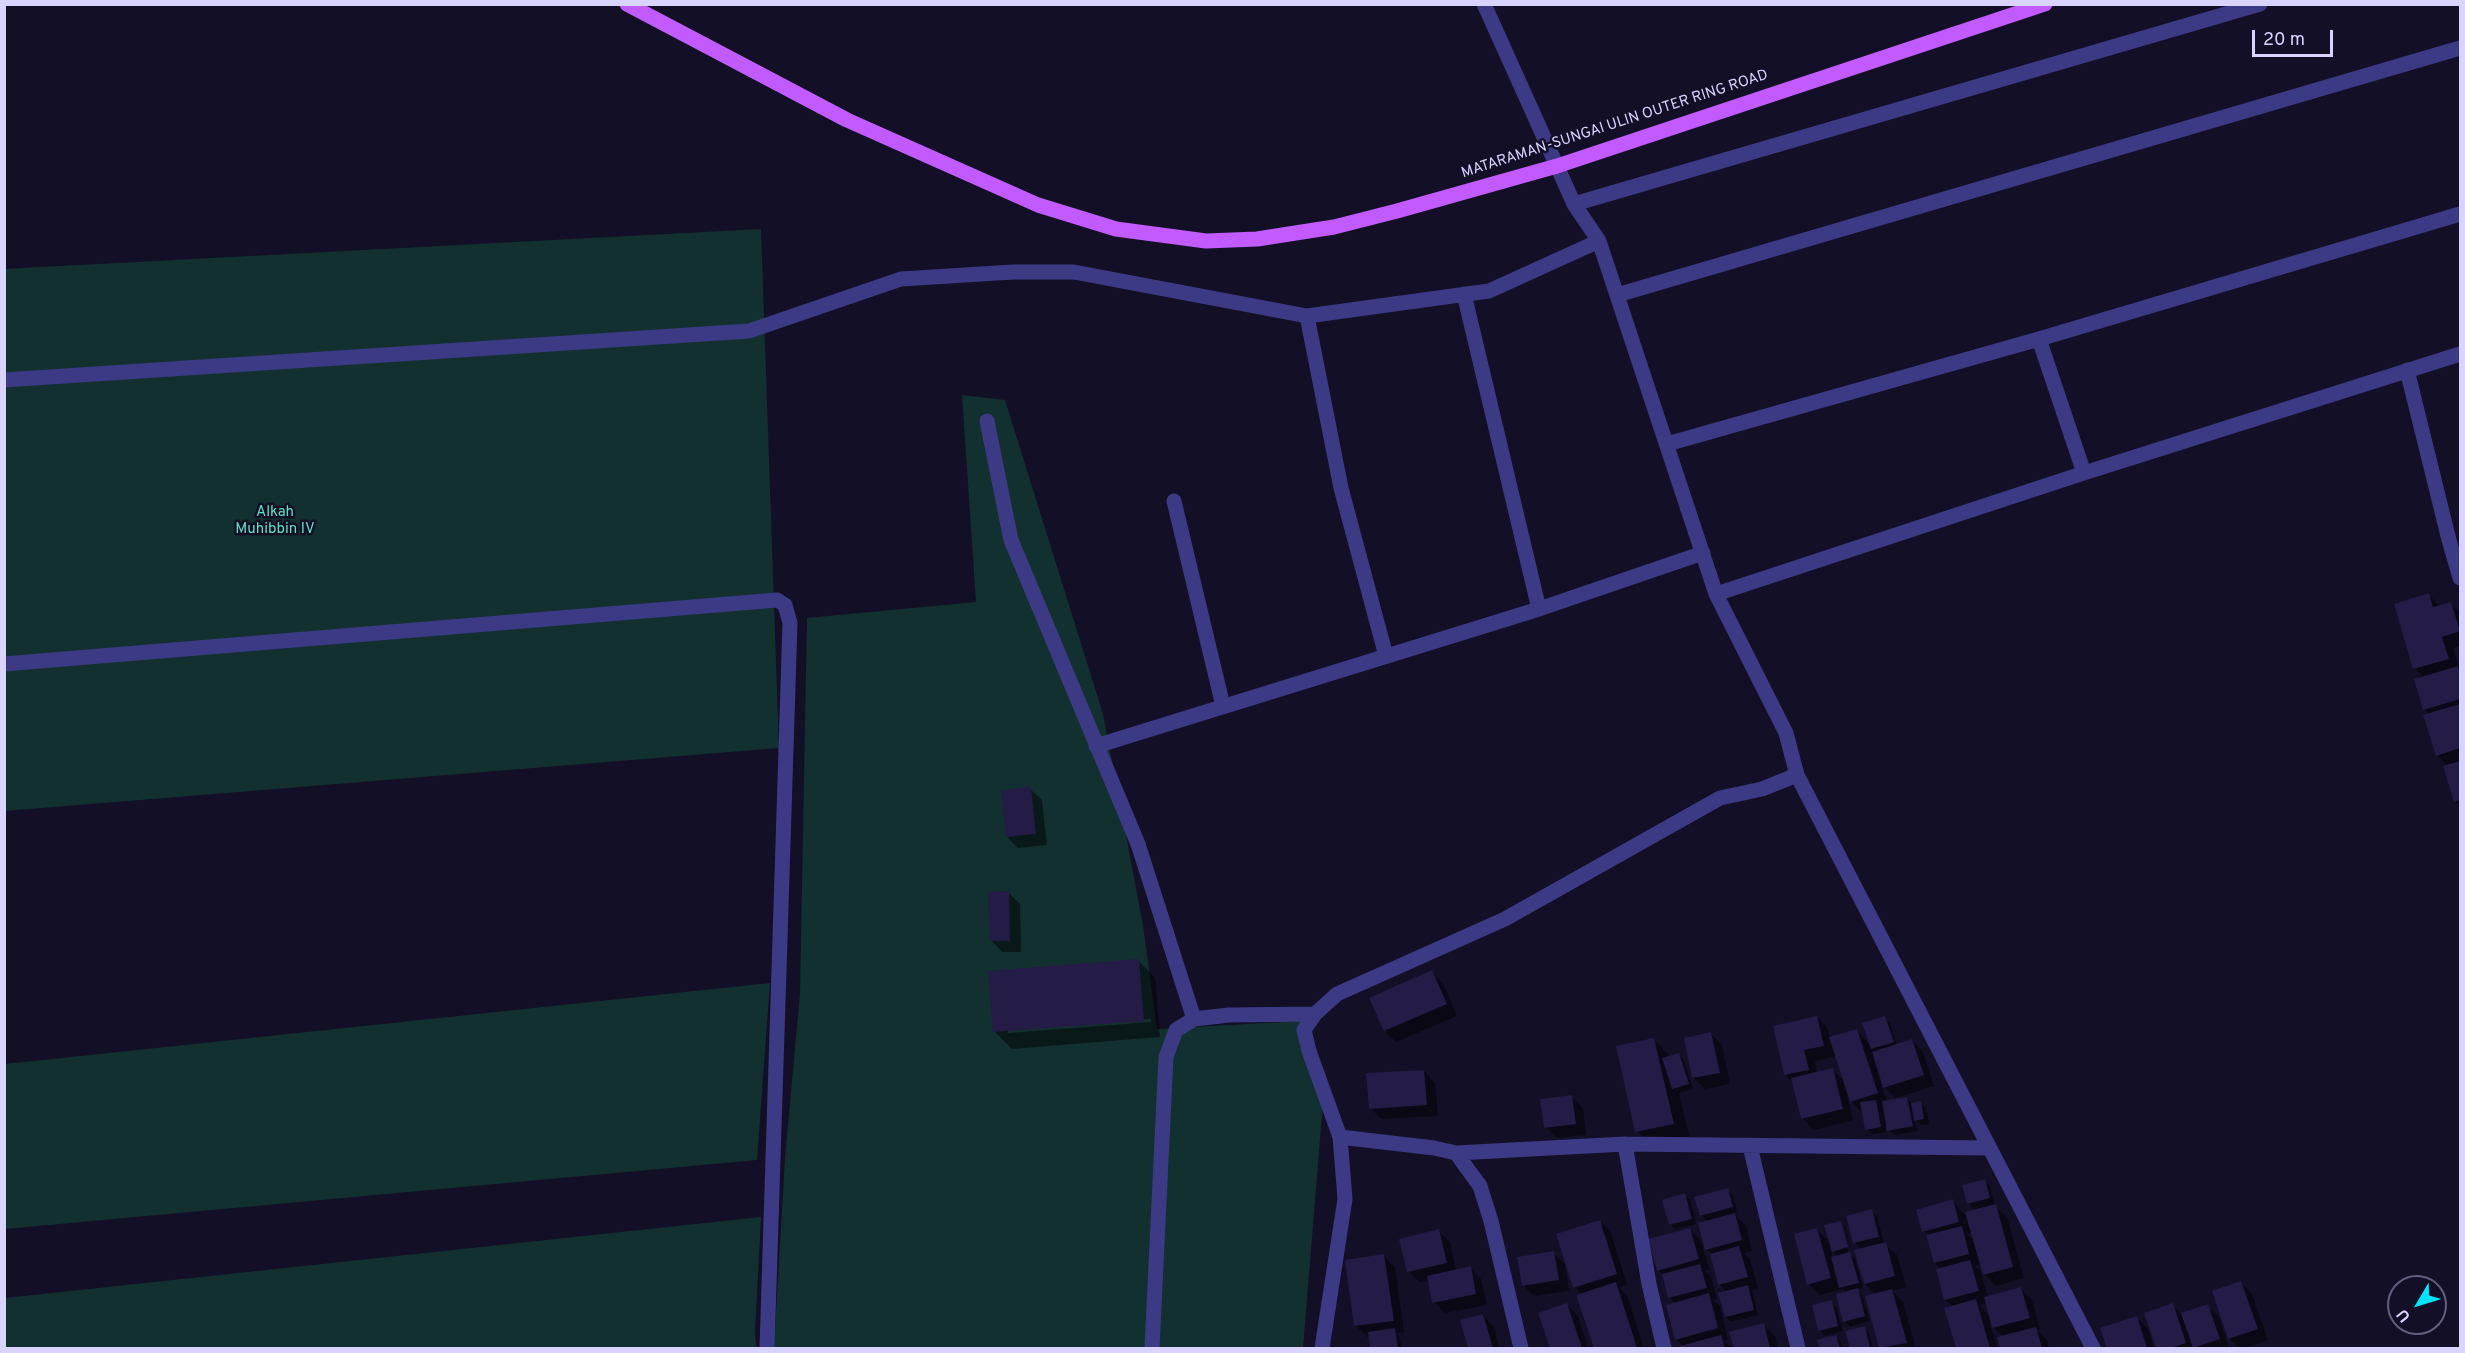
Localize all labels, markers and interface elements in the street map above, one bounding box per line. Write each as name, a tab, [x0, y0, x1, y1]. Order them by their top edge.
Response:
scale bar	[2255, 18, 2336, 56]
text: 20 m	[2263, 29, 2305, 52]
street label: MATARAMAN-SUNGAI ULIN OUTER RING ROAD	[1459, 67, 1771, 183]
park label: Alkah Muhibbin IV	[235, 504, 315, 539]
north arrow	[2387, 1275, 2447, 1335]
text: U	[2393, 1304, 2416, 1326]

